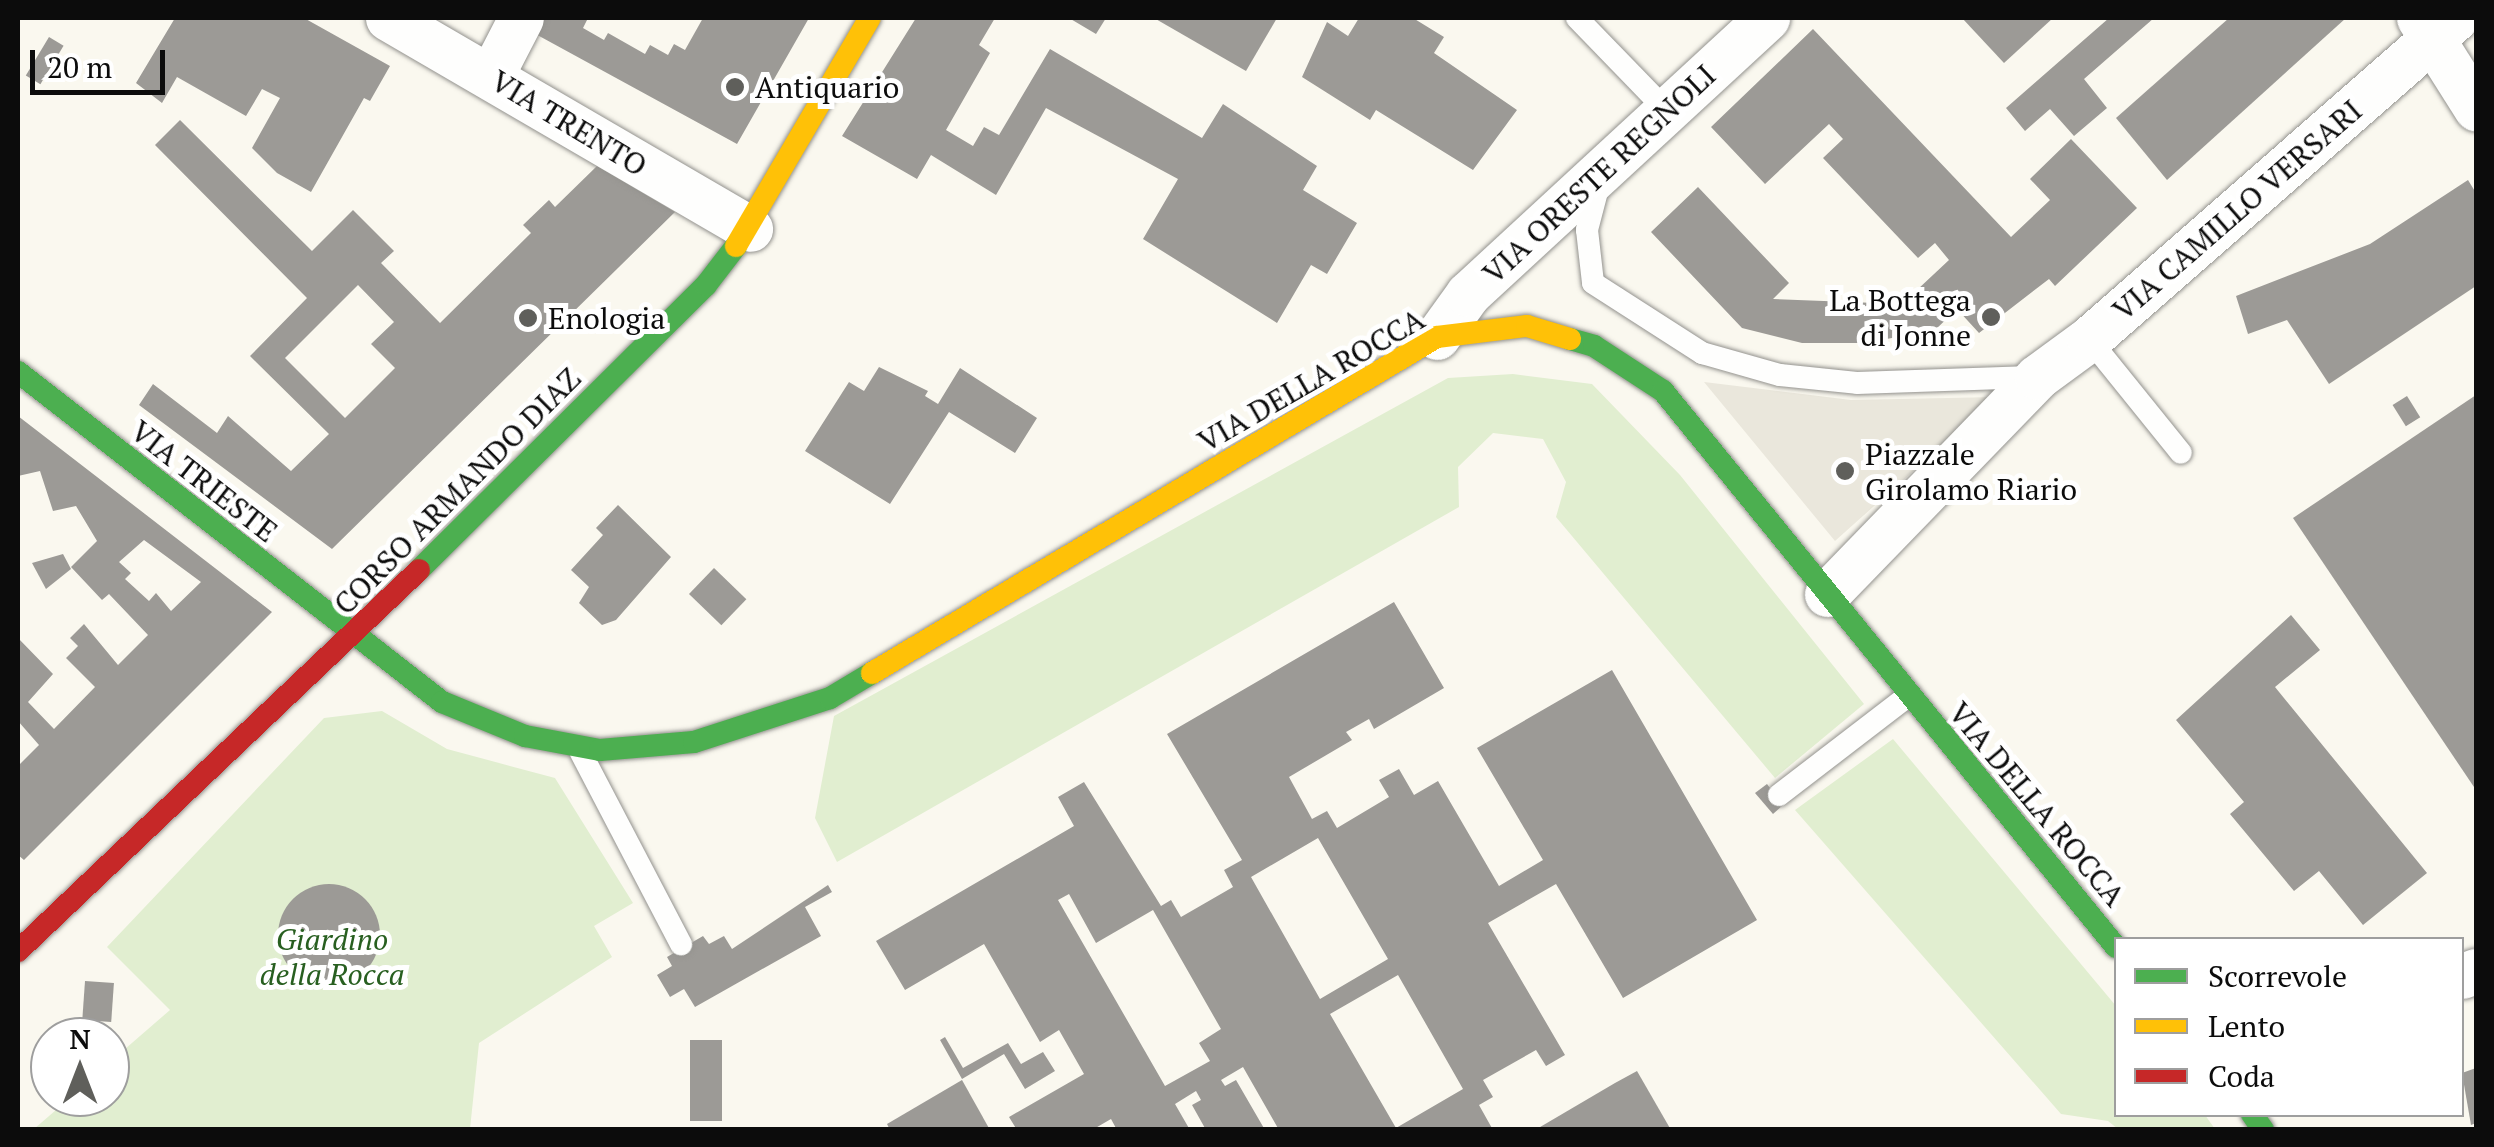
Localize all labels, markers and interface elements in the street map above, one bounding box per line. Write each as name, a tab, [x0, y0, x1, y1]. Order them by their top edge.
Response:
scale bar	[35, 30, 170, 92]
text: 20 m	[47, 47, 112, 87]
street label: VIA ORESTE REGNOLI	[1475, 57, 1723, 291]
street label: VIA TRENTO	[484, 62, 654, 184]
place label: Antiquario	[755, 69, 899, 105]
marker: Antiquario	[724, 76, 746, 98]
street label: VIA CAMILLO VERSARI	[2105, 92, 2369, 328]
place label: La Bottega di Jonne	[1829, 282, 1971, 352]
place label: Enologia	[548, 300, 665, 336]
street label: VIA DELLA ROCCA	[1191, 300, 1431, 460]
marker: La Bottega di Jonne	[1980, 306, 2002, 328]
marker: Enologia	[517, 307, 539, 329]
street label: CORSO ARMANDO DIAZ	[326, 360, 588, 622]
street label: VIA TRIESTE	[123, 412, 285, 550]
place label: Piazzale Girolamo Riario	[1865, 436, 2077, 506]
marker: Piazzale Girolamo Riario	[1834, 460, 1856, 482]
street label: VIA DELLA ROCCA	[1941, 694, 2133, 914]
park label: Giardino della Rocca	[260, 921, 404, 992]
legend	[2114, 937, 2464, 1117]
text: Scorrevole	[2208, 956, 2347, 996]
text: Lento	[2208, 1006, 2285, 1046]
north arrow	[30, 1017, 130, 1117]
text: N	[69, 1020, 91, 1057]
text: Coda	[2208, 1056, 2275, 1096]

